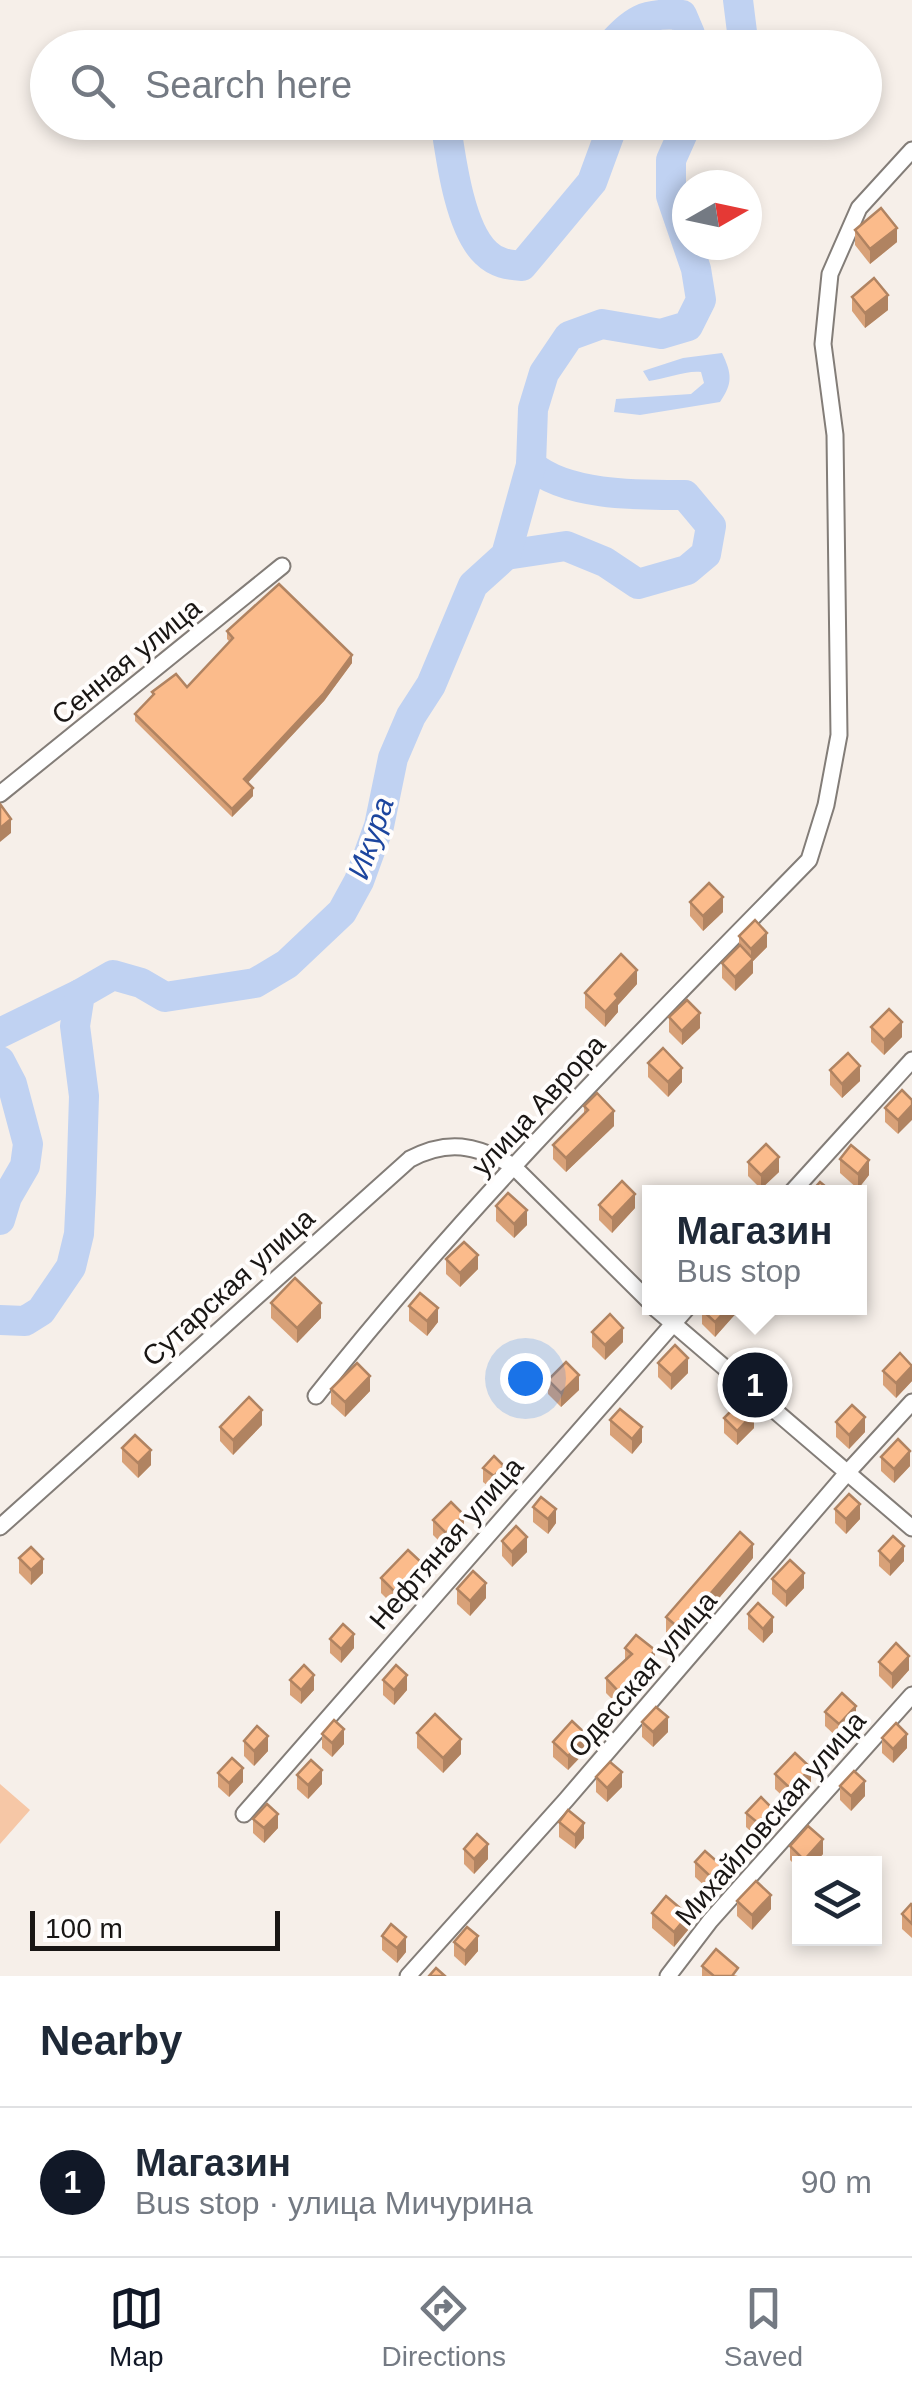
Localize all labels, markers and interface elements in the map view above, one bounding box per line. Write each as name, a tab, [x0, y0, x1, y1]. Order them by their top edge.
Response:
search box	[30, 30, 882, 140]
icon: search	[65, 58, 120, 113]
text: Search here	[145, 64, 352, 106]
north arrow	[672, 170, 762, 260]
street label: Сенная улица	[46, 592, 207, 731]
water label: Икура	[341, 793, 400, 883]
street label: улица Аврора	[465, 1028, 612, 1182]
popup	[642, 1185, 867, 1315]
street label: Сутарская улица	[136, 1202, 321, 1373]
text: Магазин	[677, 1210, 832, 1252]
text: Bus stop	[677, 1253, 801, 1289]
pin: 1	[722, 1348, 788, 1422]
your location	[500, 1353, 551, 1404]
street label: Нефтяная улица	[363, 1451, 530, 1635]
street label: Одесская улица	[562, 1585, 723, 1764]
street label: Михайловская улица	[669, 1705, 872, 1932]
map controls	[792, 1856, 882, 1946]
button: layers	[792, 1856, 882, 1946]
scale bar	[30, 1906, 280, 1950]
text: 100 m	[45, 1913, 123, 1944]
text: Nearby	[40, 2017, 182, 2064]
text: Магазин	[135, 2142, 291, 2184]
text: 1	[64, 2164, 81, 2200]
text: 90 m	[801, 2164, 872, 2200]
text: Bus stop · улица Мичурина	[135, 2185, 533, 2221]
tab: Map	[109, 2281, 164, 2373]
tab: Directions	[382, 2281, 506, 2373]
tab: Saved	[724, 2281, 803, 2373]

